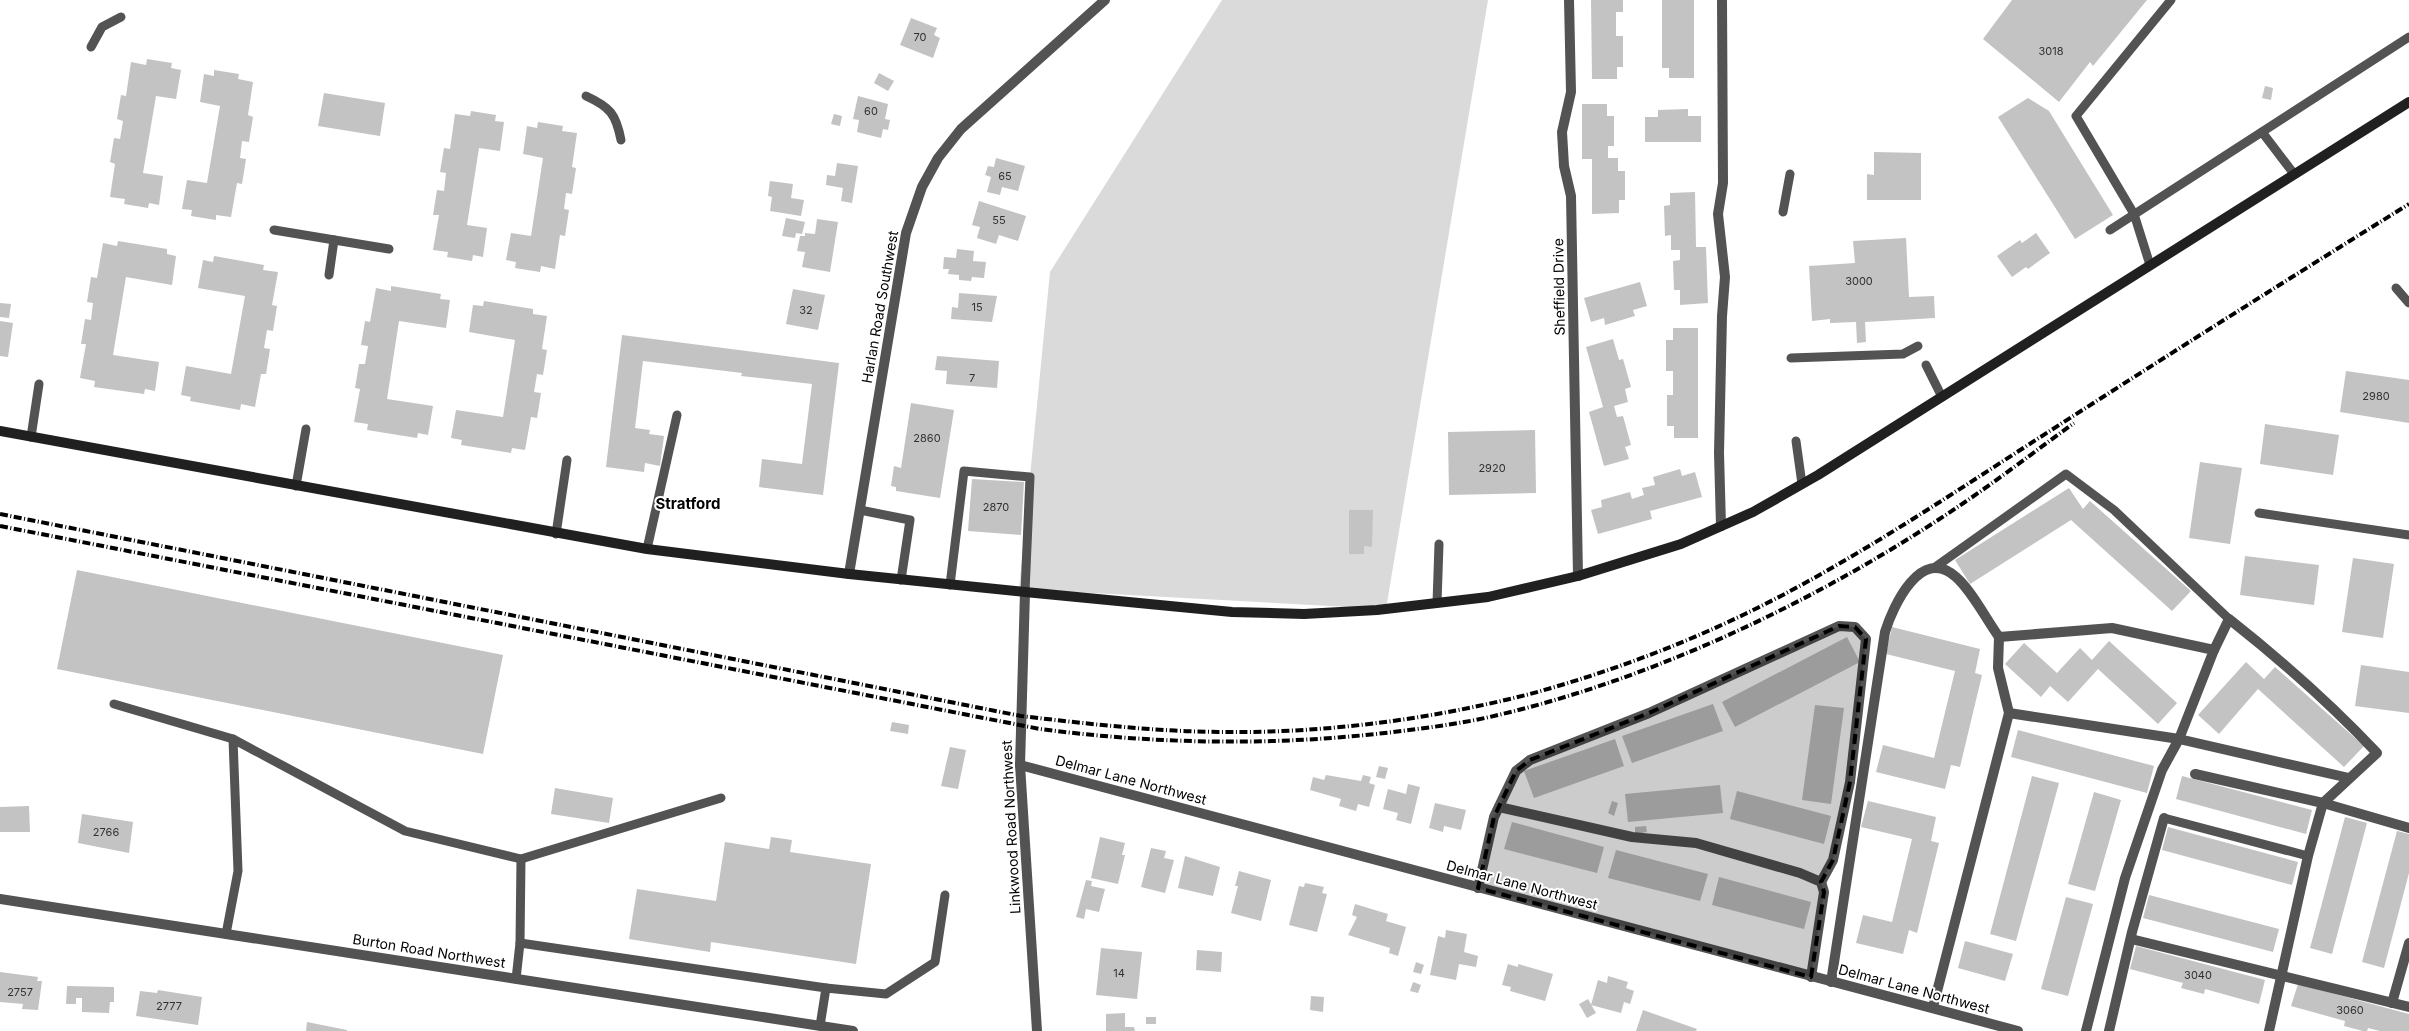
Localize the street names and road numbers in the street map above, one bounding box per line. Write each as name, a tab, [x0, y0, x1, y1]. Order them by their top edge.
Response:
street label: Harlan Road Southwest	[858, 229, 901, 385]
street label: Sheffield Drive	[1549, 238, 1568, 336]
street label: Linkwood Road Northwest	[997, 739, 1024, 914]
street label: Delmar Lane Northwest	[1054, 751, 1209, 808]
street label: Delmar Lane Northwest	[1445, 856, 1600, 913]
street label: Burton Road Northwest	[352, 930, 507, 971]
street label: Delmar Lane Northwest	[1837, 960, 1992, 1017]

